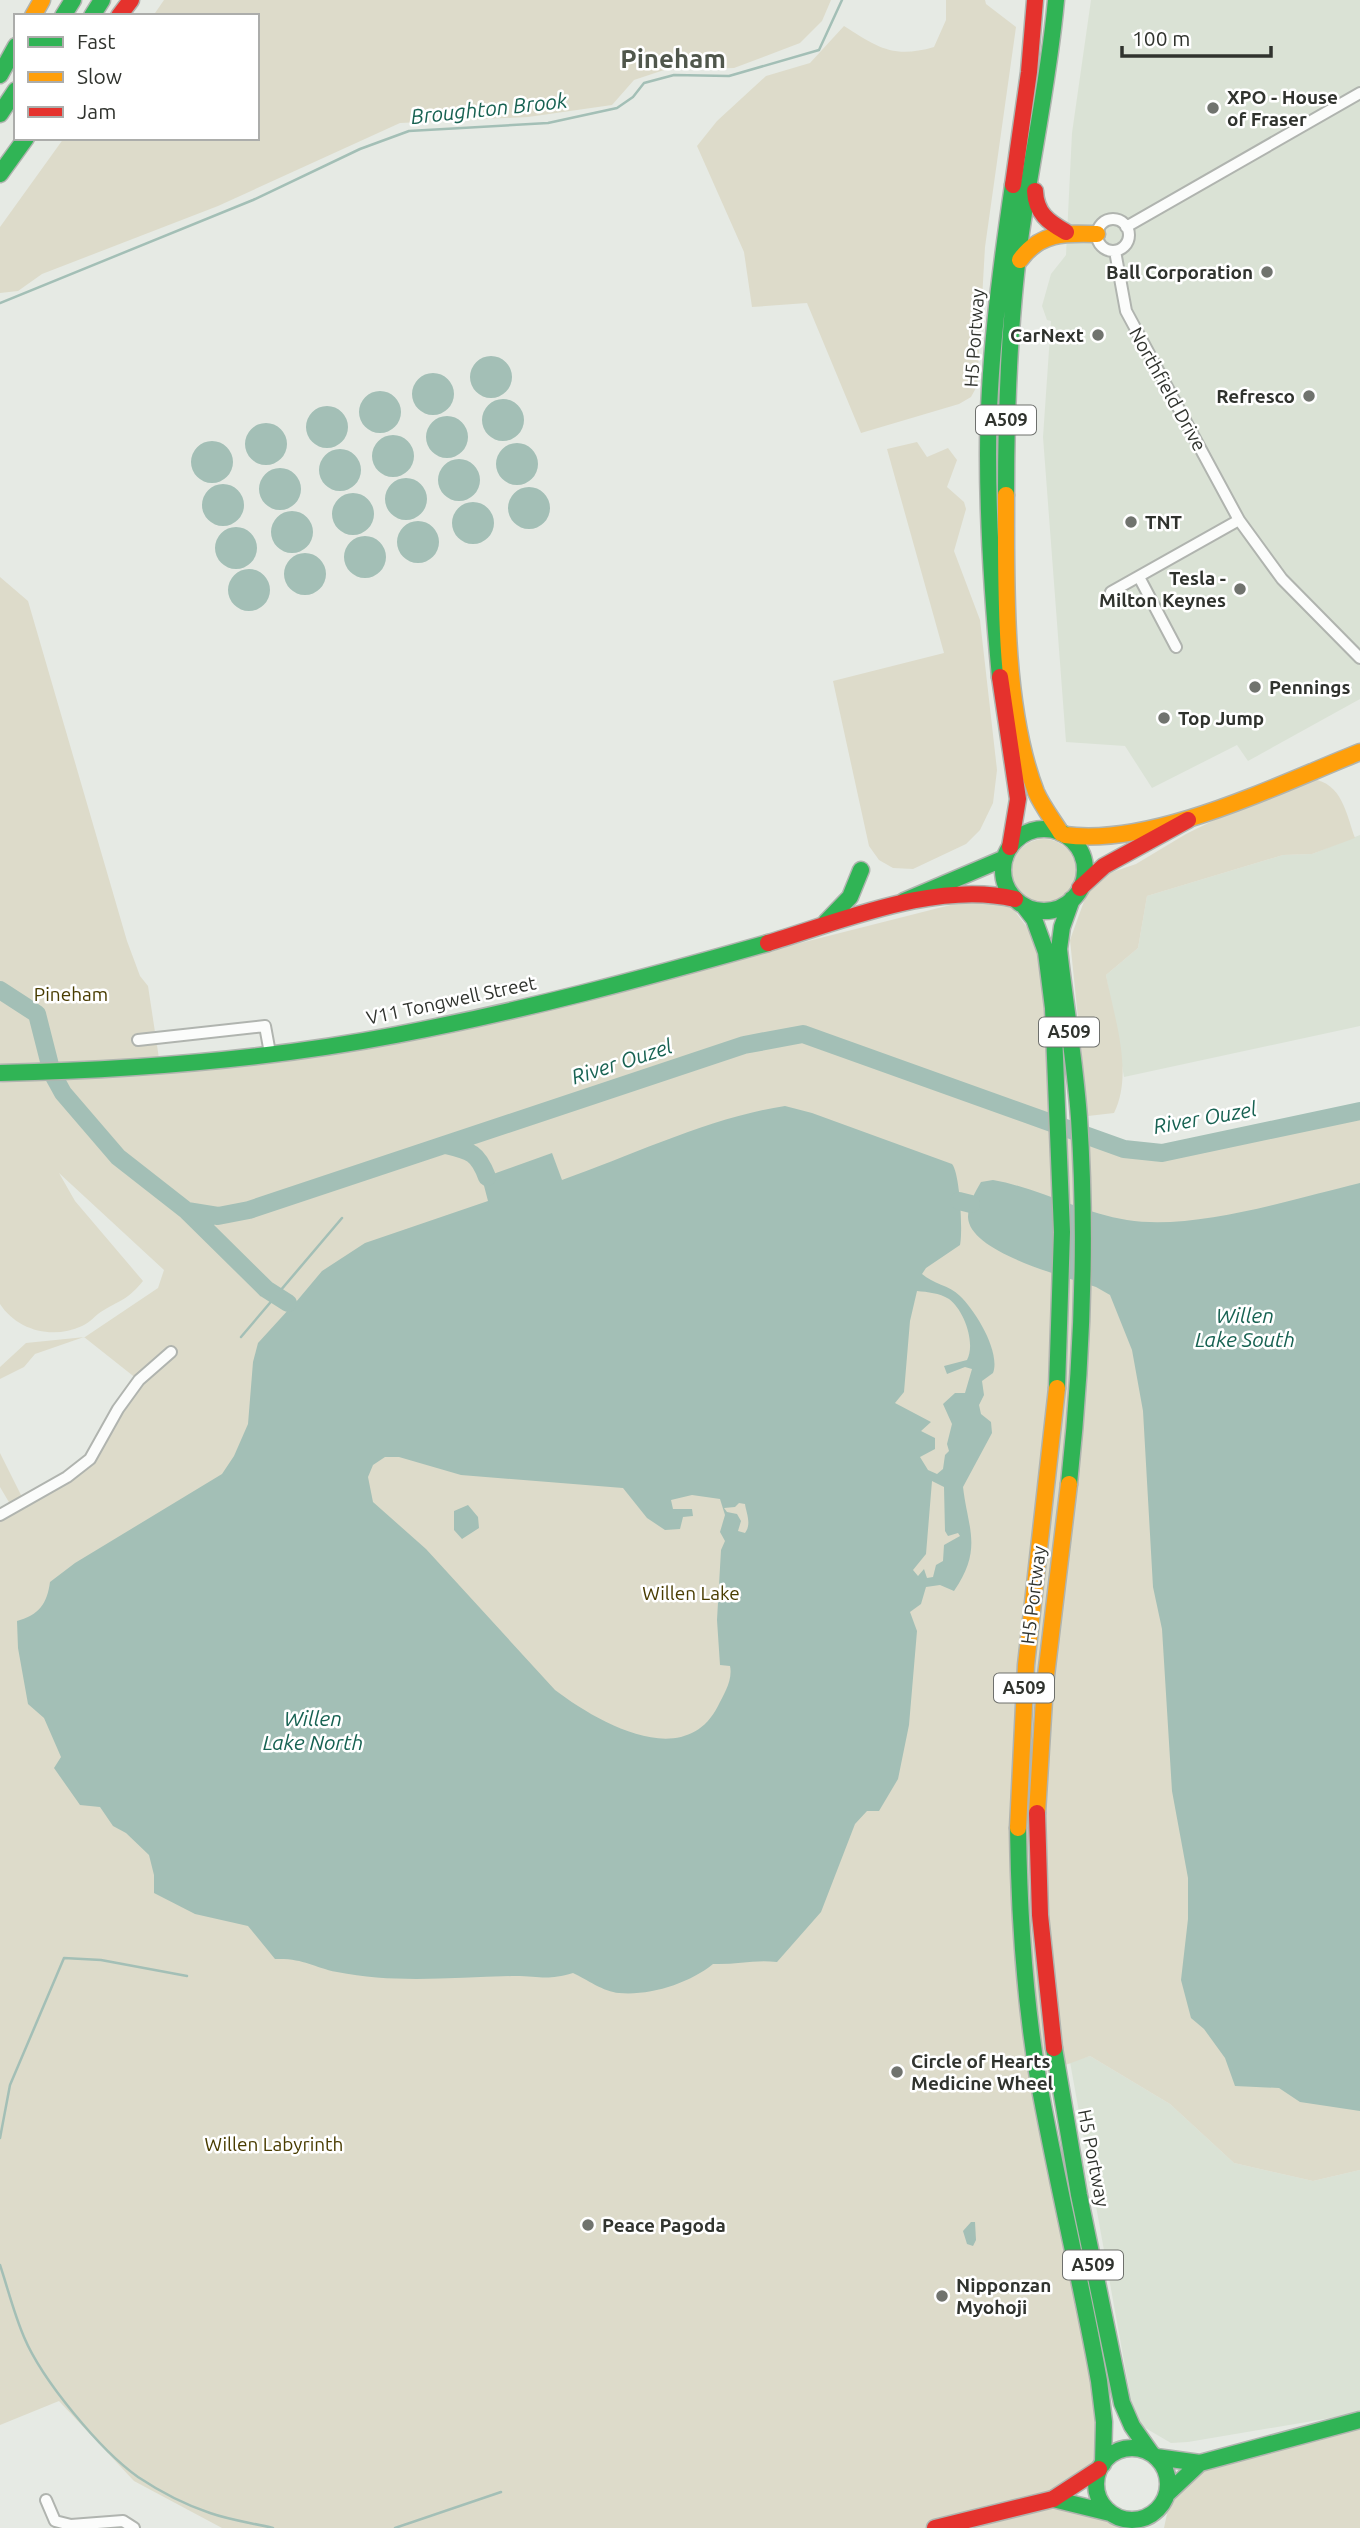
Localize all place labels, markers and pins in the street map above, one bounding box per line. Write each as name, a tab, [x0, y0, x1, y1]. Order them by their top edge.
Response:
place label: XPO - House of Fraser	[1227, 86, 1338, 130]
marker: XPO - House of Fraser	[1205, 100, 1221, 116]
place label: Ball Corporation	[1106, 261, 1253, 283]
marker: Ball Corporation	[1259, 264, 1275, 280]
place label: CarNext	[1010, 324, 1084, 346]
marker: CarNext	[1090, 327, 1106, 343]
place label: Refresco	[1216, 385, 1295, 407]
marker: Refresco	[1301, 388, 1317, 404]
place label: TNT	[1145, 511, 1183, 533]
marker: TNT	[1123, 514, 1139, 530]
place label: Tesla - Milton Keynes	[1099, 567, 1226, 611]
marker: Tesla - Milton Keynes	[1232, 581, 1248, 597]
place label: Pennings	[1269, 676, 1350, 698]
marker: Pennings	[1247, 679, 1263, 695]
place label: Top Jump	[1178, 707, 1264, 729]
marker: Top Jump	[1156, 710, 1172, 726]
place label: Circle of Hearts Medicine Wheel	[911, 2050, 1054, 2094]
marker: Circle of Hearts Medicine Wheel	[889, 2064, 905, 2080]
place label: Peace Pagoda	[602, 2214, 726, 2236]
marker: Peace Pagoda	[580, 2217, 596, 2233]
place label: Nipponzan Myohoji	[956, 2274, 1051, 2318]
marker: Nipponzan Myohoji	[934, 2288, 950, 2304]

